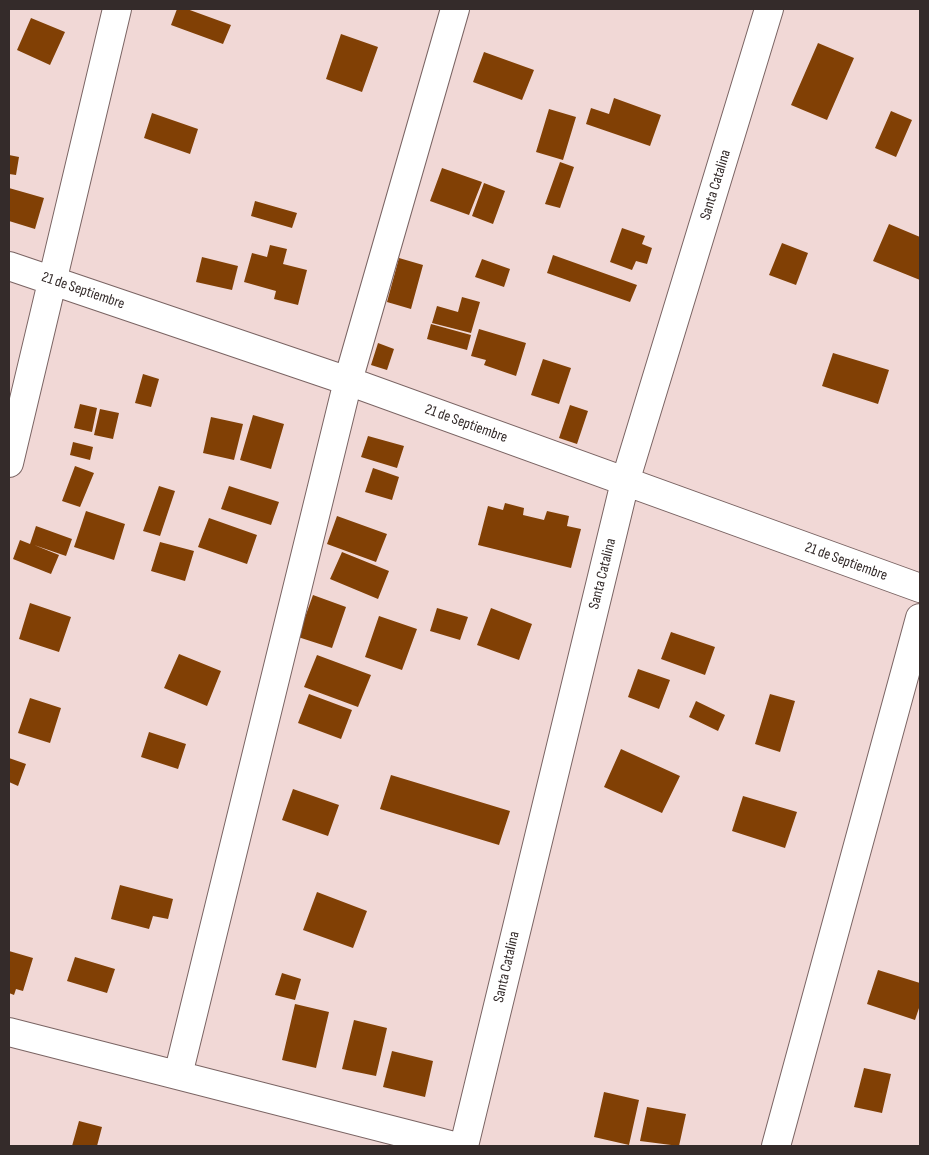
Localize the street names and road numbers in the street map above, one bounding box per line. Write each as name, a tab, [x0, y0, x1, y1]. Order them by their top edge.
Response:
street label: Santa Catalina	[697, 148, 735, 222]
street label: 21 de Septiembre	[39, 268, 127, 314]
street label: 21 de Septiembre	[422, 401, 510, 447]
street label: Santa Catalina	[585, 537, 621, 611]
street label: 21 de Septiembre	[802, 539, 890, 585]
street label: Santa Catalina	[490, 930, 524, 1004]

